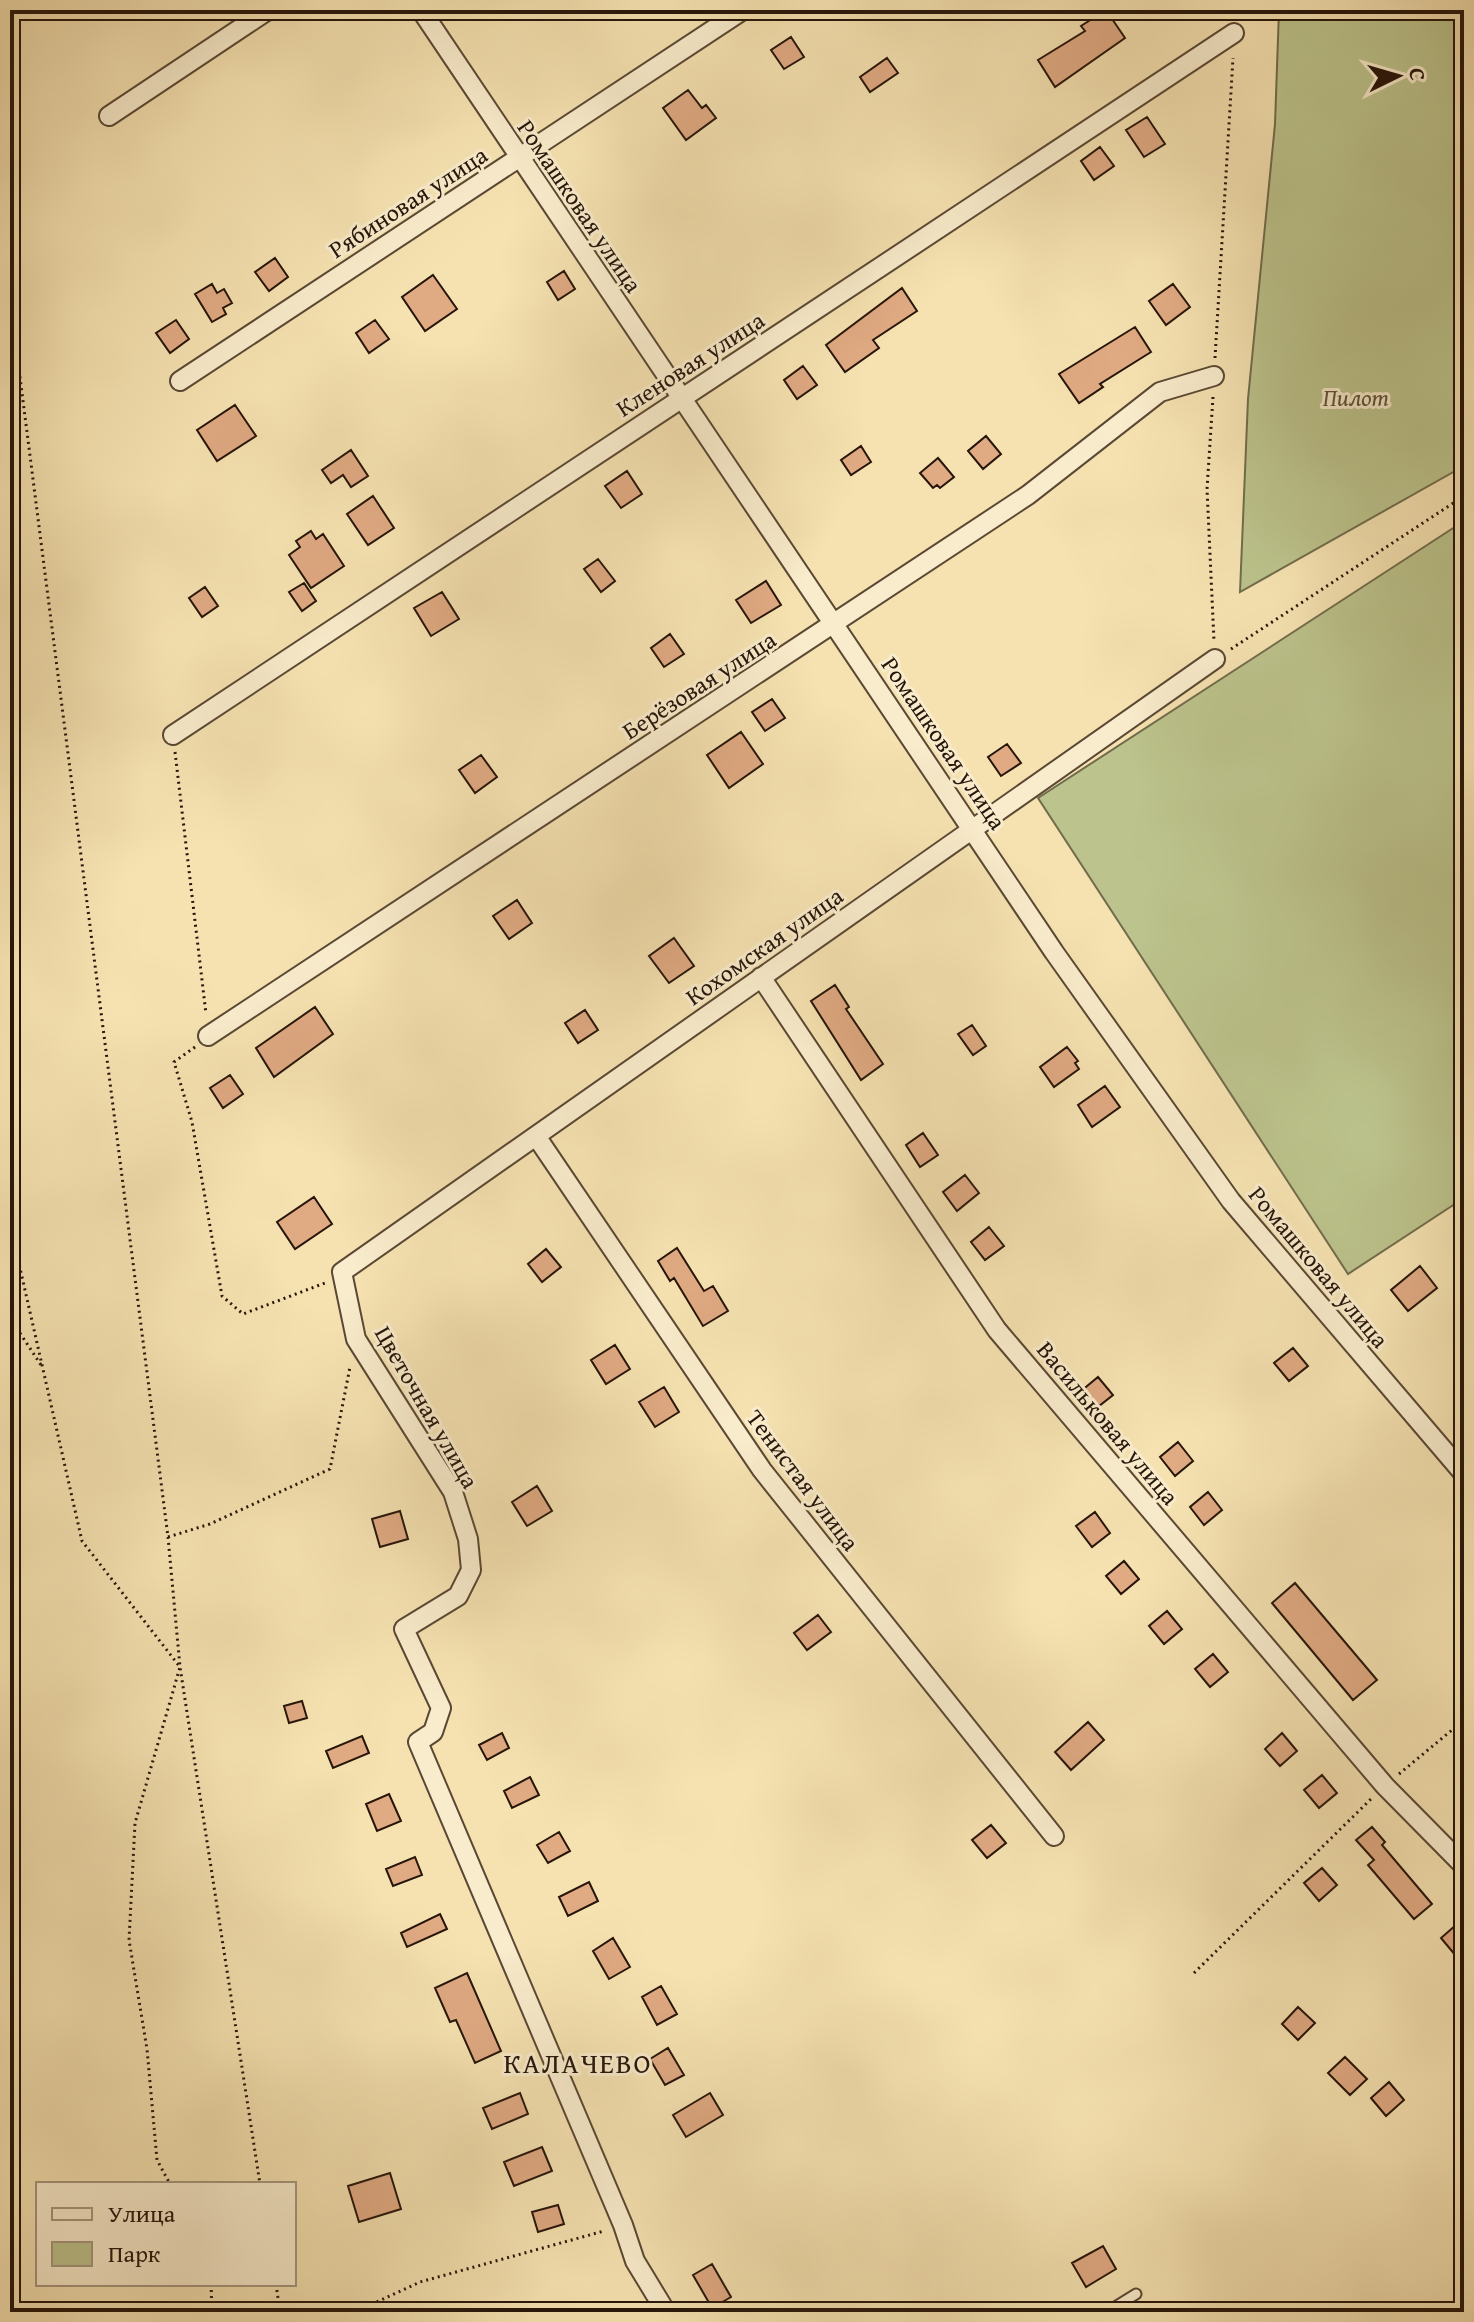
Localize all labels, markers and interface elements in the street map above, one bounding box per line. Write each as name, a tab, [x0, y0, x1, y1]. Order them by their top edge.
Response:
north arrow	[1358, 36, 1438, 116]
text: С	[1401, 67, 1434, 82]
street label: Ромашковая улица	[509, 112, 651, 300]
street label: Рябиновая улица	[322, 137, 495, 267]
street label: Кленовая улица	[609, 303, 772, 425]
park label: Пилот	[1323, 380, 1389, 415]
street label: Берёзовая улица	[615, 622, 783, 748]
street label: Ромашковая улица	[873, 649, 1015, 837]
street label: Кохомская улица	[678, 878, 850, 1014]
street label: Ромашковая улица	[1241, 1178, 1398, 1356]
street label: Цветочная улица	[366, 1319, 488, 1495]
street label: Васильковая улица	[1029, 1333, 1188, 1513]
street label: Тенистая улица	[738, 1402, 868, 1558]
district label: КАЛАЧЕВО	[503, 2042, 653, 2083]
legend	[36, 2182, 296, 2286]
text: Улица	[108, 2196, 176, 2231]
text: Парк	[108, 2236, 161, 2271]

